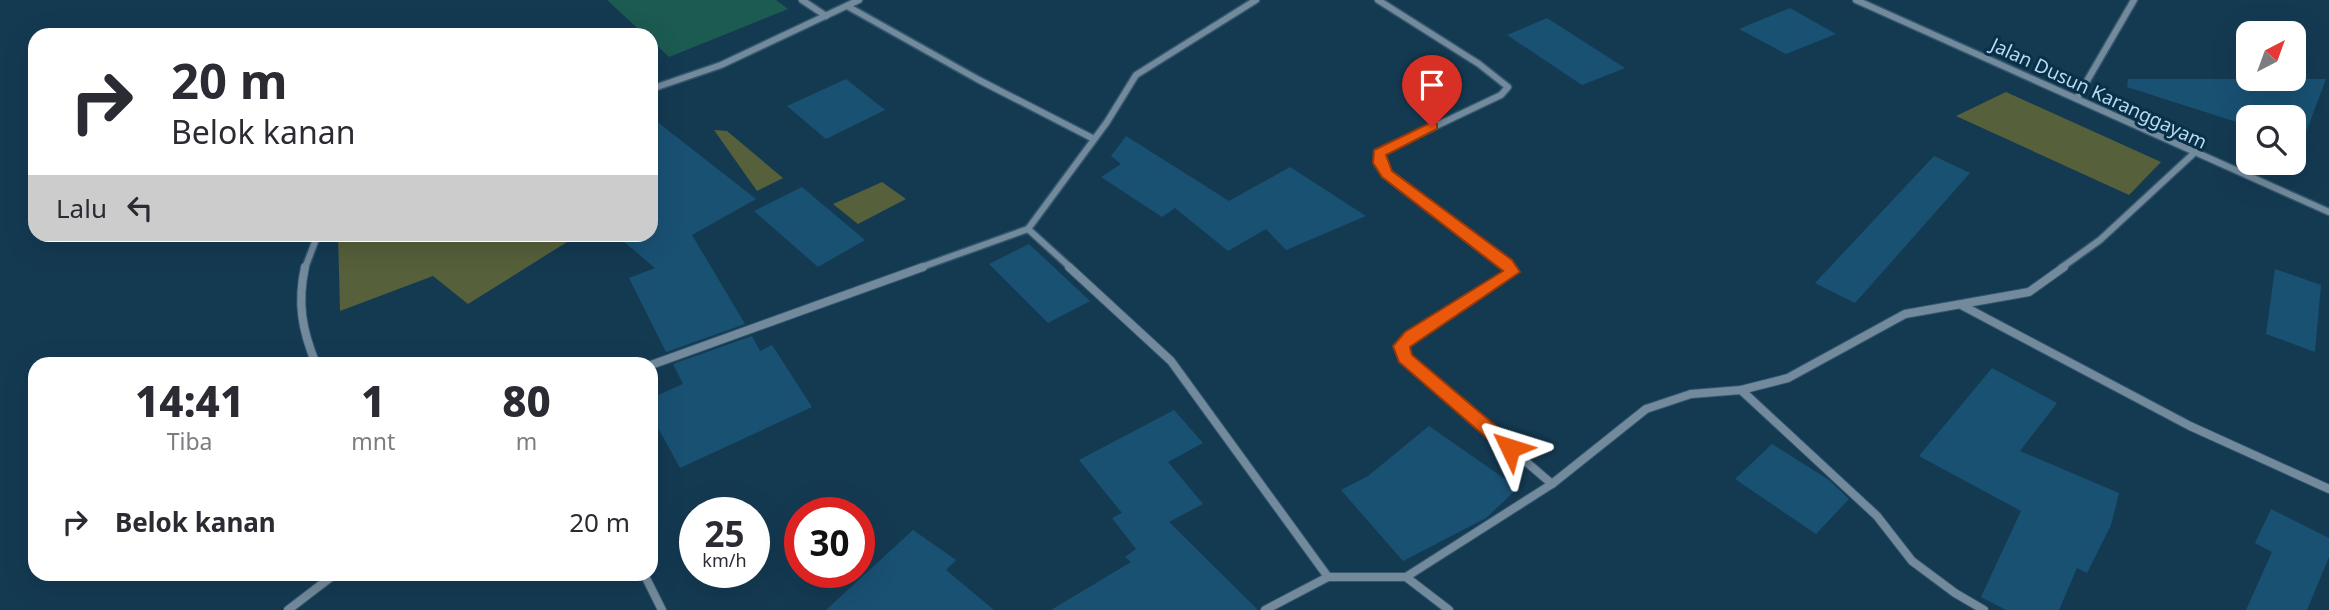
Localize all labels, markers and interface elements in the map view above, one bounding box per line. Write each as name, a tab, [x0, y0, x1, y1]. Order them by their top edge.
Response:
north arrow	[2236, 21, 2306, 91]
map controls	[2236, 21, 2306, 175]
street label: Jalan Dusun Karanggayam	[1985, 31, 2211, 155]
text: 20 m	[171, 47, 288, 113]
pin	[1402, 55, 1462, 127]
icon: right	[56, 56, 147, 147]
icon: arrive	[1413, 66, 1451, 104]
button: search	[2236, 105, 2306, 175]
text: Belok kanan	[171, 110, 355, 153]
icon: left	[121, 189, 159, 227]
text: Lalu	[56, 190, 107, 226]
text: 14:41	[135, 372, 244, 429]
text: 1	[361, 372, 385, 429]
text: 80	[502, 372, 551, 429]
position arrow	[1473, 411, 1547, 485]
text: Tiba	[167, 425, 213, 457]
text: mnt	[351, 425, 395, 457]
text: m	[516, 425, 537, 457]
speed limit sign: 30	[784, 497, 875, 588]
icon: right	[56, 503, 94, 541]
text: Belok kanan	[115, 504, 276, 540]
text: 20 m	[569, 504, 630, 540]
text: 25	[704, 510, 745, 557]
text: km/h	[702, 548, 747, 572]

